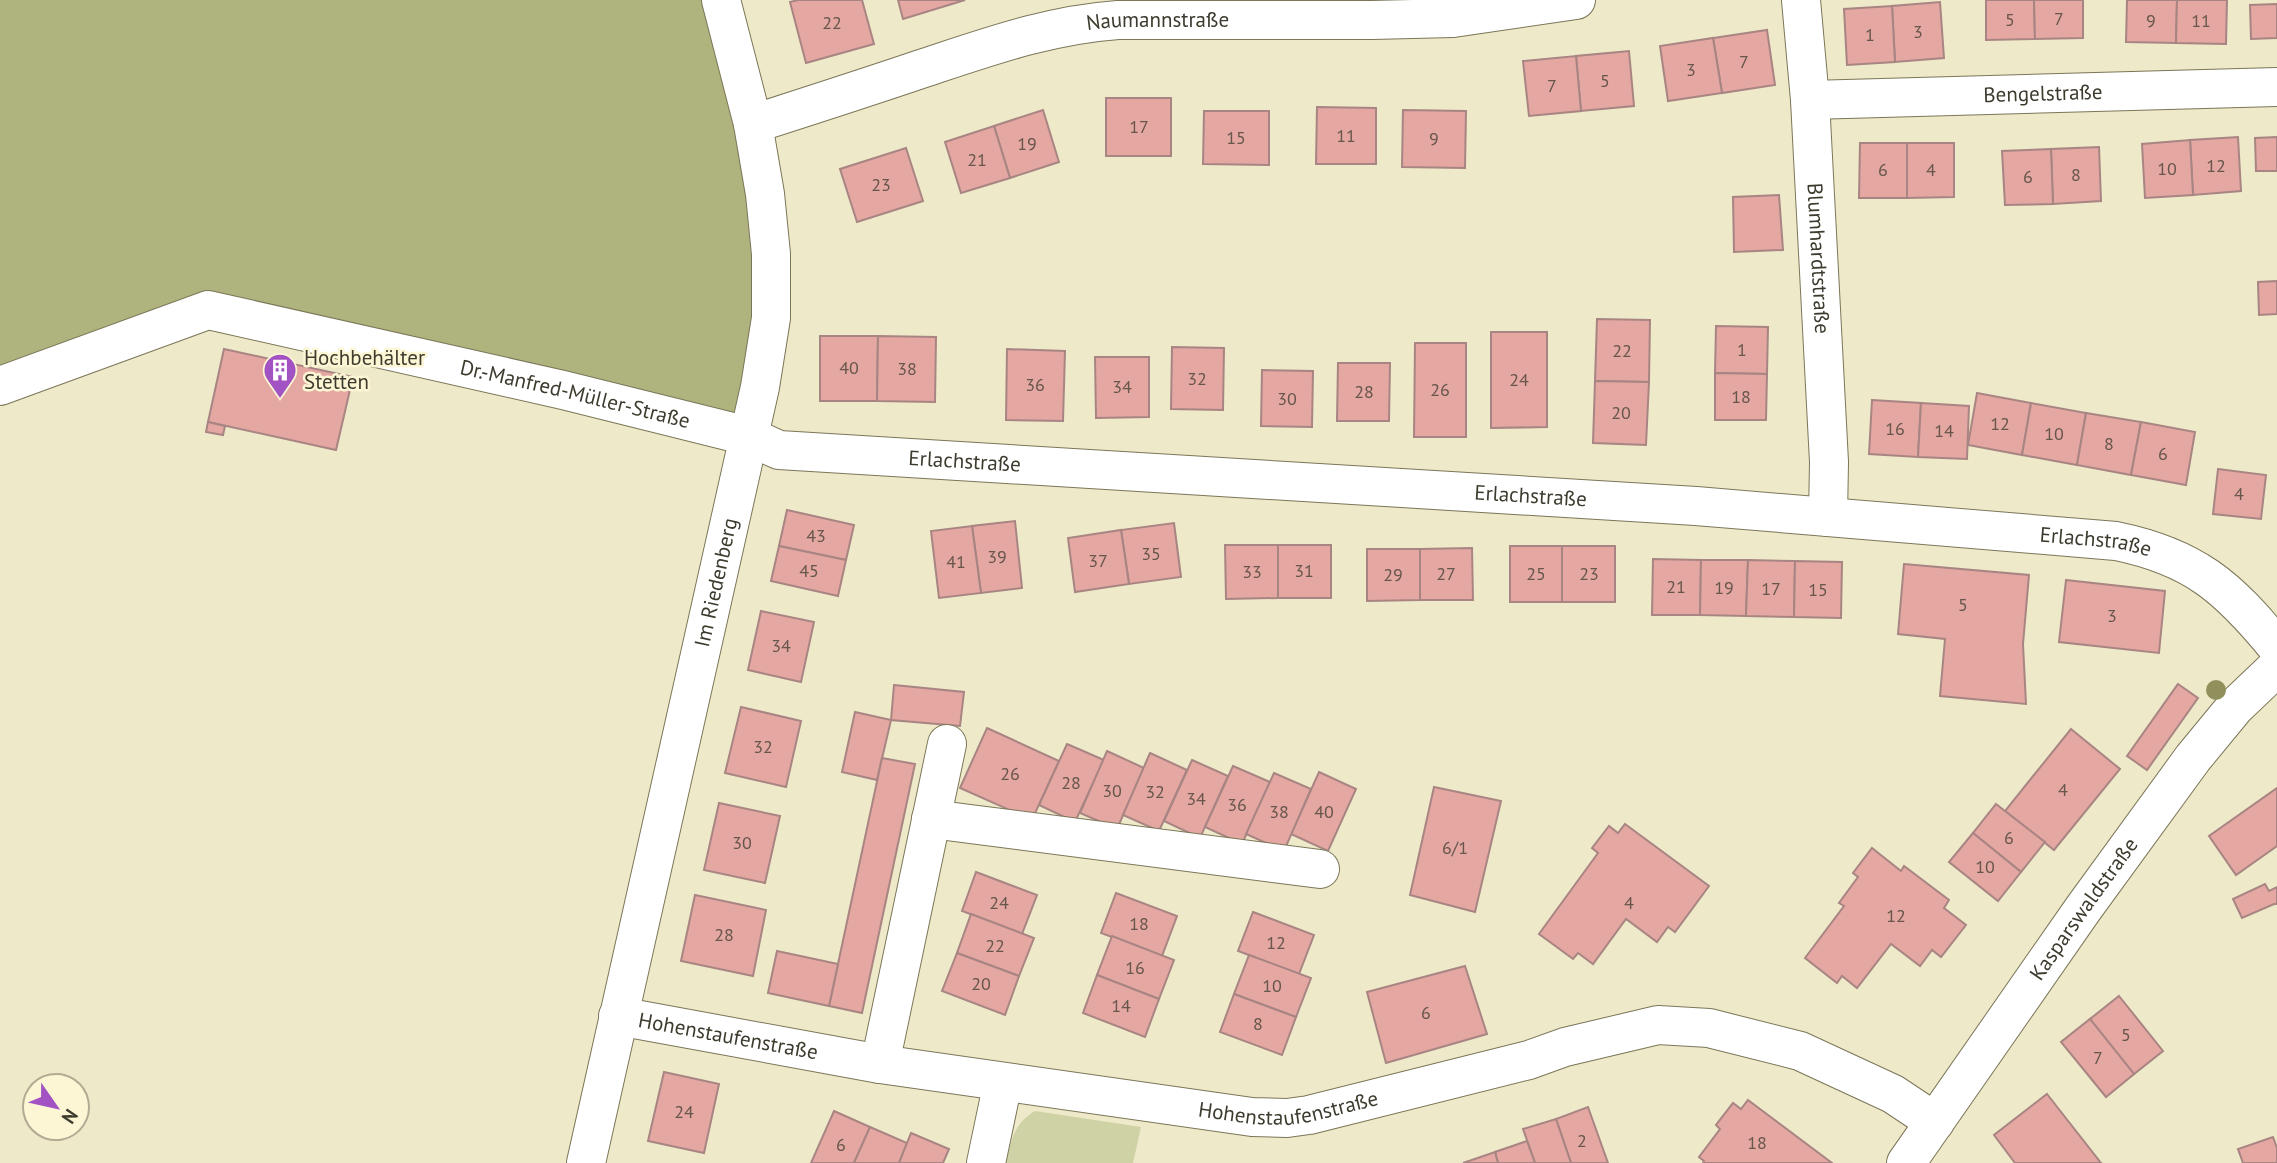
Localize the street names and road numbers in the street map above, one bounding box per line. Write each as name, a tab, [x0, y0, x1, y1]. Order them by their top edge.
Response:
street label: Naumannstraße	[1085, 6, 1229, 36]
street label: Bengelstraße	[1983, 78, 2103, 108]
street label: Blumhardtstraße	[1801, 182, 1836, 334]
street label: Dr.-Manfred-Müller-Straße	[458, 353, 693, 434]
street label: Erlachstraße	[908, 444, 1022, 478]
street label: Erlachstraße	[1474, 478, 1588, 512]
street label: Im Riedenberg	[688, 515, 743, 649]
street label: Erlachstraße	[2039, 521, 2155, 562]
street label: Kasparswaldstraße	[2023, 832, 2144, 986]
street label: Hohenstaufenstraße	[636, 1006, 820, 1065]
street label: Hohenstaufenstraße	[1197, 1084, 1381, 1131]

